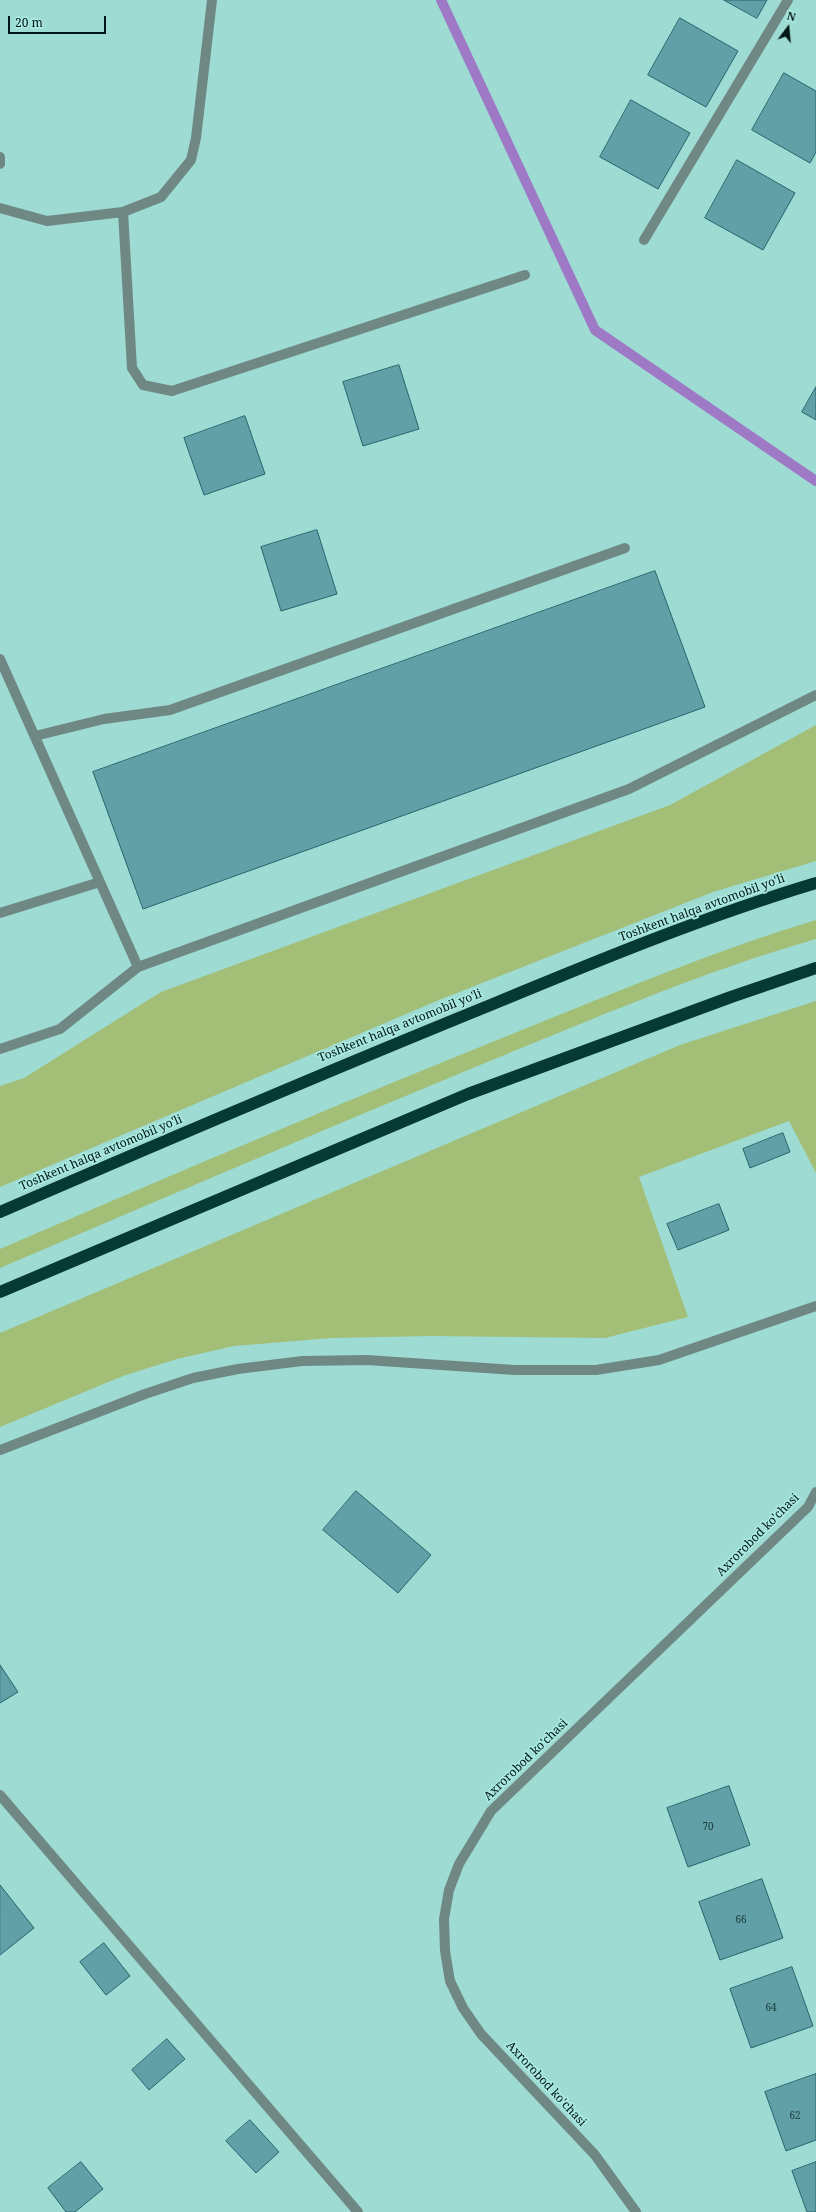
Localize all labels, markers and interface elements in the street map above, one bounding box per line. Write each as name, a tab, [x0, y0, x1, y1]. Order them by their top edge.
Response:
scale bar	[10, 8, 108, 34]
north arrow	[768, 8, 808, 48]
text: N	[785, 8, 798, 24]
text: 20 m	[15, 14, 43, 31]
street label: Toshkent halqa avtomobil yo'li	[617, 871, 787, 945]
street label: Toshkent halqa avtomobil yo'li	[316, 986, 484, 1066]
street label: Toshkent halqa avtomobil yo'li	[17, 1112, 185, 1194]
street label: Axrorobod ko'chasi	[714, 1491, 802, 1579]
street label: Axrorobod ko'chasi	[481, 1716, 571, 1804]
house number: 70	[702, 1821, 714, 1833]
house number: 66	[735, 1914, 747, 1926]
house number: 64	[765, 2002, 777, 2014]
street label: Axrorobod ko'chasi	[503, 2039, 589, 2129]
house number: 62	[789, 2110, 801, 2122]

